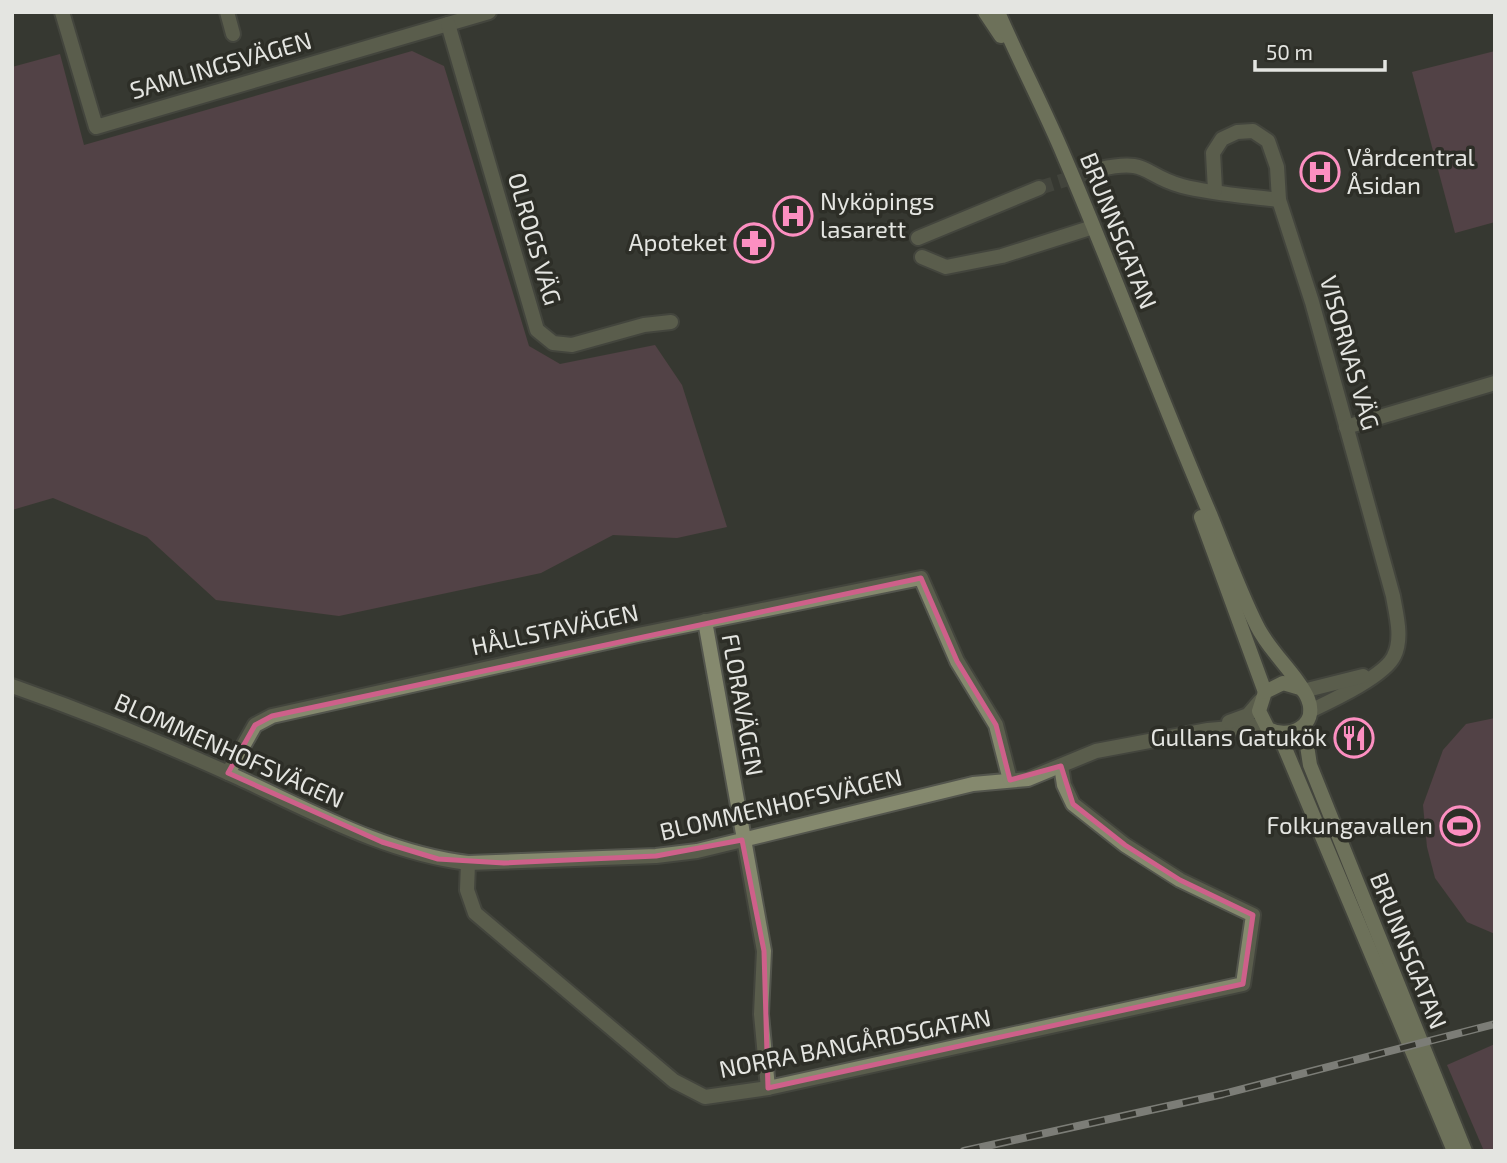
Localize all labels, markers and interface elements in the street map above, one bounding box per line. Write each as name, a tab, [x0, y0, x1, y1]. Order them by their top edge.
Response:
street label: SAMLINGSVÄGEN	[126, 25, 315, 104]
scale bar	[1255, 28, 1384, 72]
text: 50 m	[1266, 39, 1313, 64]
place label: Vårdcentral Åsidan	[1347, 142, 1475, 199]
street label: BRUNNSGATAN	[1075, 148, 1164, 313]
hospital icon: Vårdcentral Åsidan	[1299, 151, 1341, 193]
street label: OLROGS VÄG	[503, 169, 568, 308]
place label: Nyköpings lasarett	[820, 186, 935, 243]
hospital icon: Nyköpings lasarett	[772, 195, 814, 237]
pharmacy icon: Apoteket	[733, 222, 775, 264]
place label: Apoteket	[629, 227, 727, 256]
street label: VISORNAS VÄG	[1315, 272, 1386, 433]
street label: HÅLLSTAVÄGEN	[469, 597, 641, 660]
street label: FLORAVÄGEN	[717, 631, 770, 778]
street label: BLOMMENHOFSVÄGEN	[110, 686, 349, 813]
restaurant icon: Gullans Gatukök	[1333, 717, 1375, 759]
place label: Gullans Gatukök	[1151, 722, 1327, 751]
street label: BLOMMENHOFSVÄGEN	[657, 762, 905, 846]
sports icon: Folkungavallen	[1439, 805, 1481, 847]
place label: Folkungavallen	[1267, 810, 1433, 839]
street label: BRUNNSGATAN	[1365, 868, 1454, 1033]
street label: NORRA BANGÅRDSGATAN	[716, 1002, 993, 1083]

